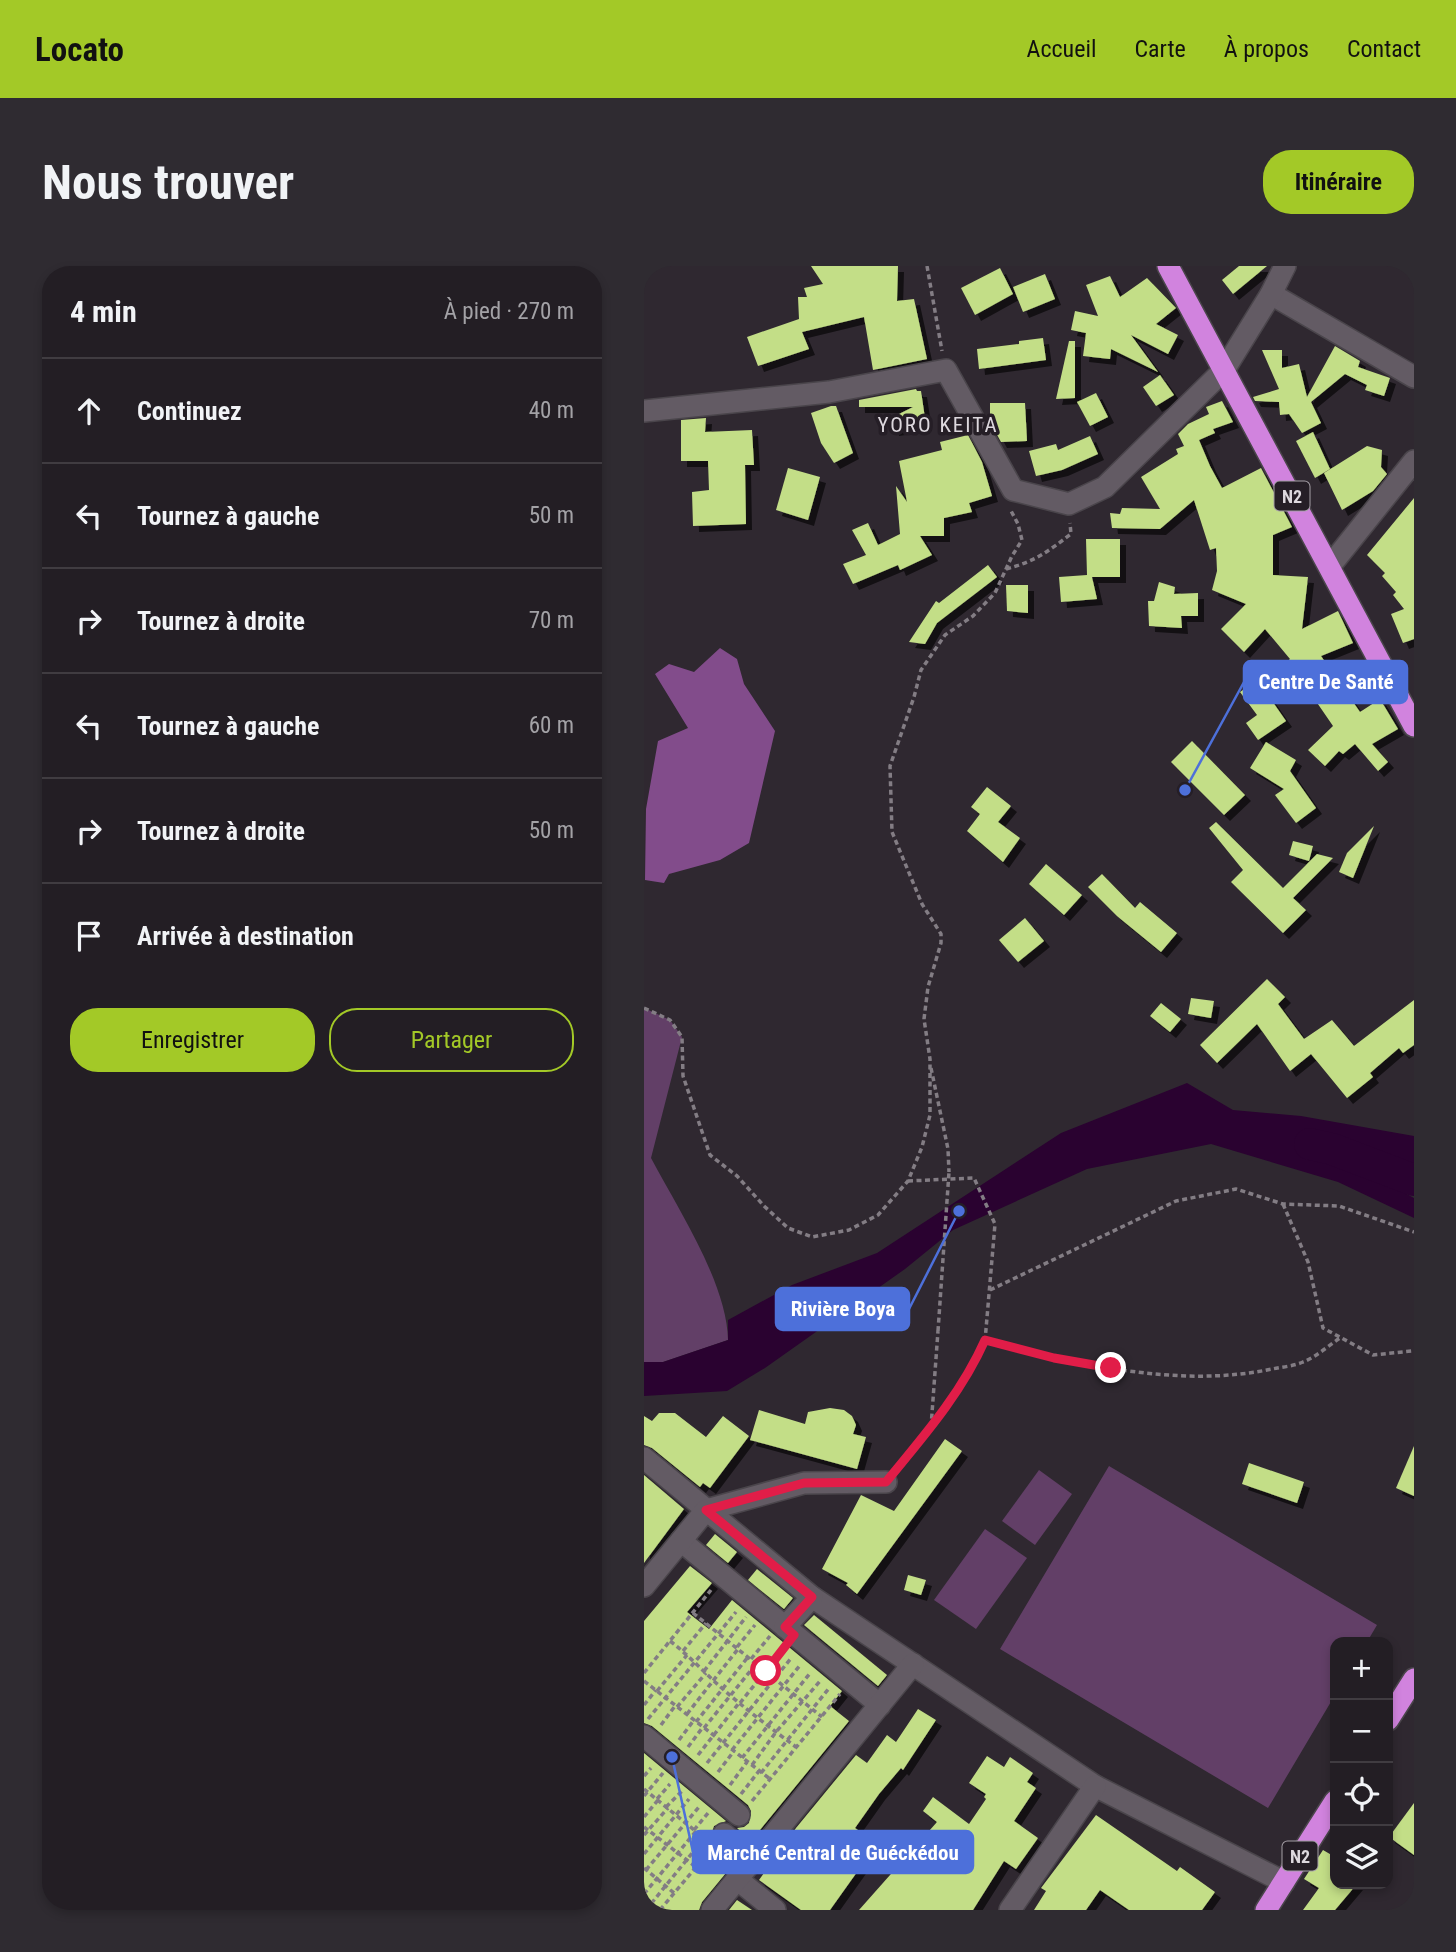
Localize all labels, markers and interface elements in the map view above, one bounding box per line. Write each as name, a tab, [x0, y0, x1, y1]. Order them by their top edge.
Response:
text: Locato	[35, 30, 124, 69]
text: Accueil	[1027, 35, 1096, 63]
text: Carte	[1134, 35, 1186, 63]
text: À propos	[1224, 35, 1309, 63]
text: Contact	[1347, 35, 1421, 63]
button: Itinéraire	[1263, 150, 1414, 214]
text: Nous trouver	[42, 154, 294, 211]
text: 4 min	[70, 294, 137, 329]
text: À pied · 270 m	[444, 298, 574, 325]
icon: ahead	[70, 392, 108, 430]
text: Continuez	[137, 396, 242, 426]
text: 40 m	[529, 397, 574, 424]
district label: YORO KEITA	[877, 413, 999, 437]
road number: N2	[1274, 481, 1310, 510]
icon: left	[70, 497, 108, 535]
text: Tournez à gauche	[137, 501, 319, 531]
text: 50 m	[529, 502, 574, 529]
icon: right	[70, 602, 108, 640]
text: Tournez à droite	[137, 606, 305, 636]
text: 70 m	[529, 607, 574, 634]
callout: Centre De Santé	[1244, 661, 1407, 703]
text: Centre De Santé	[1258, 670, 1394, 694]
icon: left	[70, 707, 108, 745]
text: Tournez à gauche	[137, 711, 319, 741]
text: 60 m	[529, 712, 574, 739]
icon: right	[70, 812, 108, 850]
text: Tournez à droite	[137, 816, 305, 846]
text: 50 m	[529, 817, 574, 844]
icon: arrive	[70, 917, 108, 955]
text: Arrivée à destination	[137, 921, 354, 951]
button: Enregistrer	[70, 1008, 315, 1072]
button: Partager	[329, 1008, 574, 1072]
callout: Rivière Boya	[776, 1288, 909, 1330]
text: Rivière Boya	[791, 1297, 895, 1321]
route end	[1095, 1352, 1126, 1383]
map controls	[1330, 1637, 1393, 1889]
button: +	[1330, 1637, 1393, 1700]
route start	[750, 1655, 781, 1686]
button: −	[1330, 1700, 1393, 1763]
button: locate	[1330, 1763, 1393, 1826]
button: layers	[1330, 1826, 1393, 1889]
callout: Marché Central de Guéckédou	[693, 1831, 973, 1873]
text: Marché Central de Guéckédou	[707, 1841, 959, 1865]
road number: N2	[1282, 1842, 1318, 1870]

